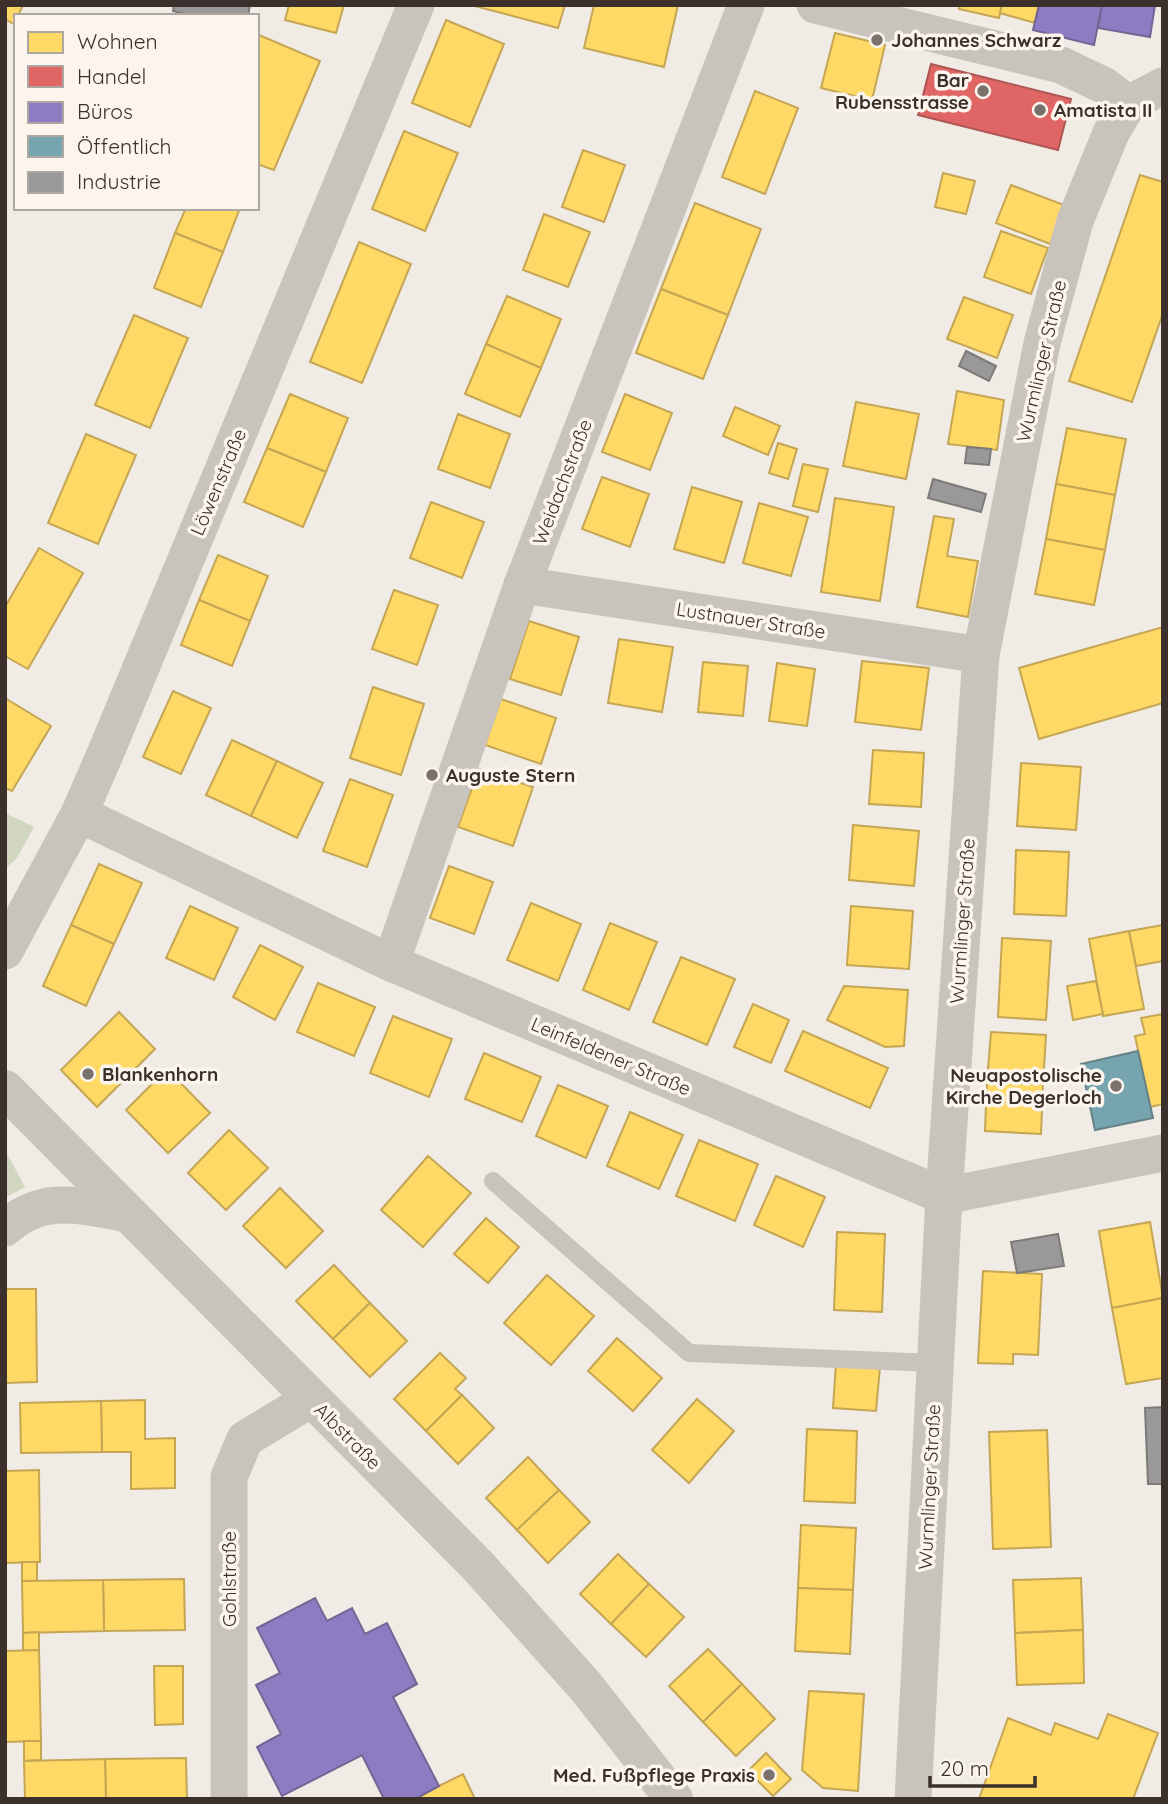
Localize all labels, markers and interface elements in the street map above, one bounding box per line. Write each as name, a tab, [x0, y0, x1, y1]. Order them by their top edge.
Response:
legend	[14, 14, 259, 210]
text: Wohnen	[77, 28, 158, 54]
place label: Johannes Schwarz	[891, 28, 1061, 52]
marker: Johannes Schwarz	[869, 32, 885, 48]
text: Handel	[77, 63, 146, 89]
place label: Bar Rubensstrasse	[835, 68, 969, 114]
marker: Bar Rubensstrasse	[975, 83, 991, 99]
text: Büros	[77, 98, 133, 124]
place label: Amatista II	[1054, 98, 1152, 122]
marker: Amatista II	[1032, 102, 1048, 118]
text: Öffentlich	[77, 133, 171, 159]
text: Industrie	[77, 168, 161, 194]
street label: Wurmlinger Straße	[1011, 278, 1071, 444]
street label: Weidachstraße	[527, 416, 597, 548]
street label: Löwenstraße	[185, 425, 251, 539]
street label: Lustnauer Straße	[675, 596, 827, 644]
place label: Auguste Stern	[446, 763, 575, 787]
marker: Auguste Stern	[424, 767, 440, 783]
street label: Wurmlinger Straße	[944, 838, 980, 1004]
street label: Leinfeldener Straße	[527, 1011, 695, 1101]
place label: Blankenhorn	[102, 1062, 218, 1086]
place label: Neuapostolische Kirche Degerloch	[946, 1063, 1102, 1109]
marker: Blankenhorn	[80, 1066, 96, 1082]
marker: Neuapostolische Kirche Degerloch	[1108, 1078, 1124, 1094]
street label: Albstraße	[310, 1398, 386, 1474]
street label: Wurmlinger Straße	[913, 1404, 945, 1570]
street label: Gohlstraße	[217, 1531, 241, 1627]
scale bar	[930, 1744, 1035, 1788]
text: 20 m	[940, 1755, 989, 1781]
place label: Med. Fußpflege Praxis	[553, 1763, 755, 1787]
marker: Med. Fußpflege Praxis	[761, 1767, 777, 1783]

